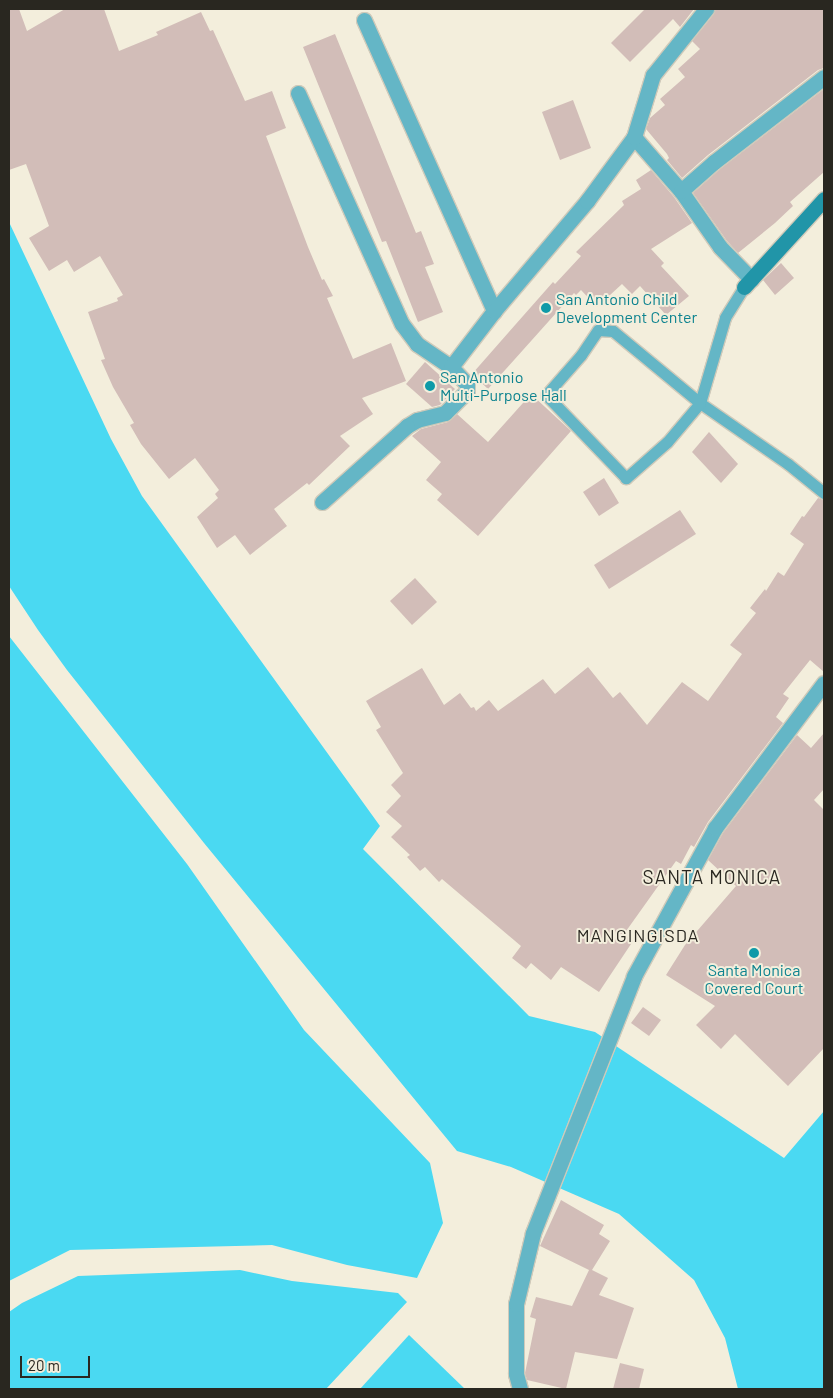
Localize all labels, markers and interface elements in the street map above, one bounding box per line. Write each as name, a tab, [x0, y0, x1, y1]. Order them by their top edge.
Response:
place label: San Antonio Child Development Center	[556, 289, 697, 327]
marker: San Antonio Child Development Center	[540, 302, 552, 314]
place label: San Antonio Multi-Purpose Hall	[440, 367, 567, 405]
marker: San Antonio Multi-Purpose Hall	[424, 380, 436, 392]
district label: SANTA MONICA	[641, 866, 783, 888]
district label: MANGINGISDA	[575, 924, 701, 946]
marker: Santa Monica Covered Court	[748, 947, 760, 959]
place label: Santa Monica Covered Court	[704, 960, 804, 998]
scale bar	[22, 1346, 92, 1378]
text: 20 m	[28, 1356, 60, 1374]

